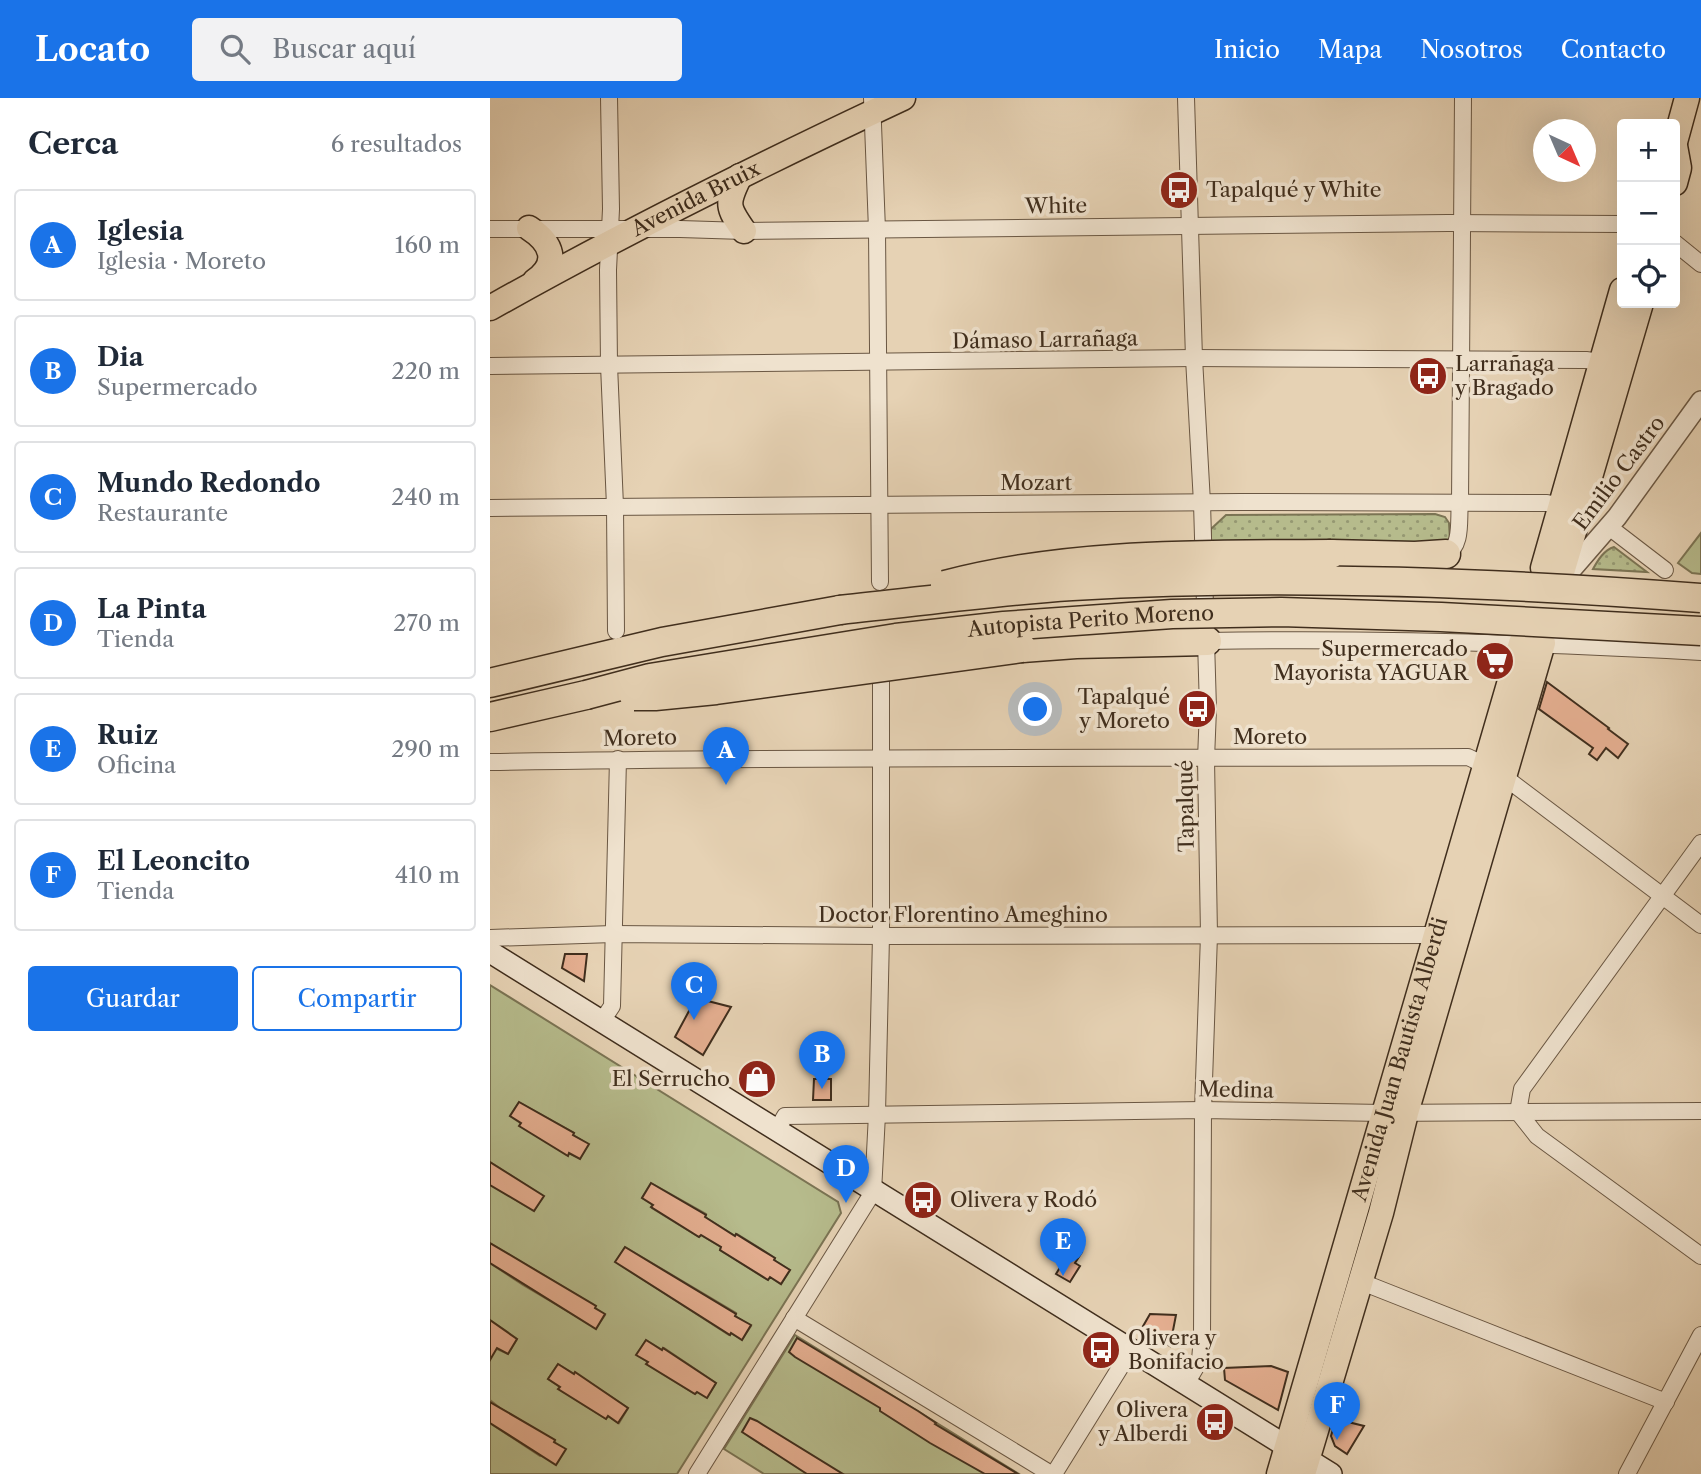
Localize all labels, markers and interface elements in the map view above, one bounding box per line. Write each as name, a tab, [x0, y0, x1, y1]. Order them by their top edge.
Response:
search box	[192, 18, 682, 81]
text: Locato	[35, 29, 150, 70]
icon: search	[216, 30, 254, 68]
text: Buscar aquí	[272, 33, 416, 65]
text: Inicio	[1214, 35, 1280, 64]
text: Mapa	[1318, 35, 1382, 64]
text: Nosotros	[1420, 35, 1523, 64]
text: Contacto	[1561, 35, 1666, 64]
north arrow	[1533, 119, 1596, 182]
map controls	[1617, 119, 1680, 308]
button: +	[1617, 119, 1680, 182]
text: Cerca	[28, 125, 118, 162]
text: 6 resultados	[331, 130, 462, 158]
street label: Avenida Bruix	[626, 155, 765, 242]
bus stop icon: Tapalqué y White	[1158, 169, 1200, 211]
place label: Tapalqué y White	[1206, 177, 1381, 202]
button: −	[1617, 182, 1680, 245]
street label: White	[1024, 192, 1087, 219]
text: Iglesia	[97, 215, 184, 247]
text: A	[44, 231, 62, 259]
text: 160 m	[395, 231, 460, 259]
button: locate	[1617, 245, 1680, 308]
text: Iglesia · Moreto	[97, 247, 266, 275]
street label: Dámaso Larrañaga	[952, 325, 1139, 354]
text: Dia	[97, 341, 144, 373]
place label: Larrañaga y Bragado	[1454, 351, 1555, 400]
bus stop icon: Larrañaga y Bragado	[1407, 355, 1449, 397]
text: B	[44, 357, 62, 385]
text: 220 m	[391, 357, 460, 385]
text: Supermercado	[97, 373, 258, 401]
street label: Emilio Castro	[1567, 411, 1670, 535]
text: Mundo Redondo	[97, 467, 320, 499]
street label: Mozart	[1000, 470, 1072, 495]
text: C	[44, 483, 62, 511]
text: 240 m	[391, 483, 460, 511]
text: Restaurante	[97, 499, 228, 527]
text: La Pinta	[97, 593, 207, 625]
street label: Autopista Perito Moreno	[965, 600, 1214, 642]
text: D	[43, 609, 63, 637]
text: 270 m	[393, 609, 460, 637]
text: Tienda	[97, 625, 174, 653]
place label: Supermercado Mayorista YAGUAR	[1274, 636, 1470, 685]
supermarket icon: Supermercado Mayorista YAGUAR	[1474, 640, 1516, 682]
place label: Tapalqué y Moreto	[1078, 684, 1170, 733]
bus stop icon: Tapalqué y Moreto	[1176, 688, 1218, 730]
your location	[1018, 692, 1052, 726]
text: Ruiz	[97, 719, 158, 751]
street label: Moreto	[603, 724, 677, 751]
street label: Moreto	[1233, 724, 1307, 749]
pin: A	[703, 727, 749, 785]
text: E	[45, 735, 61, 763]
text: 290 m	[391, 735, 460, 763]
text: Oficina	[97, 751, 176, 779]
street label: Tapalqué	[1172, 760, 1199, 852]
text: El Leoncito	[97, 845, 250, 877]
text: F	[45, 861, 61, 889]
text: 410 m	[395, 861, 460, 889]
text: Tienda	[97, 877, 174, 905]
street label: Doctor Florentino Ameghino	[818, 902, 1108, 927]
street label: Avenida Juan Bautista Alberdi	[1346, 914, 1452, 1205]
pin: C	[671, 962, 717, 1020]
button: Guardar	[28, 966, 238, 1031]
button: Compartir	[252, 966, 462, 1031]
pin: B	[799, 1031, 845, 1089]
shop icon: El Serrucho	[736, 1058, 778, 1100]
place label: El Serrucho	[612, 1066, 730, 1091]
street label: Medina	[1198, 1076, 1275, 1103]
pin: D	[823, 1145, 869, 1203]
bus stop icon: Olivera y Rodó	[902, 1179, 944, 1221]
place label: Olivera y Rodó	[950, 1187, 1097, 1212]
pin: E	[1040, 1218, 1086, 1276]
place label: Olivera y Bonifacio	[1128, 1325, 1224, 1374]
bus stop icon: Olivera y Bonifacio	[1080, 1329, 1122, 1371]
pin: F	[1314, 1382, 1360, 1440]
place label: Olivera y Alberdi	[1097, 1397, 1189, 1446]
bus stop icon: Olivera y Alberdi	[1194, 1401, 1236, 1443]

